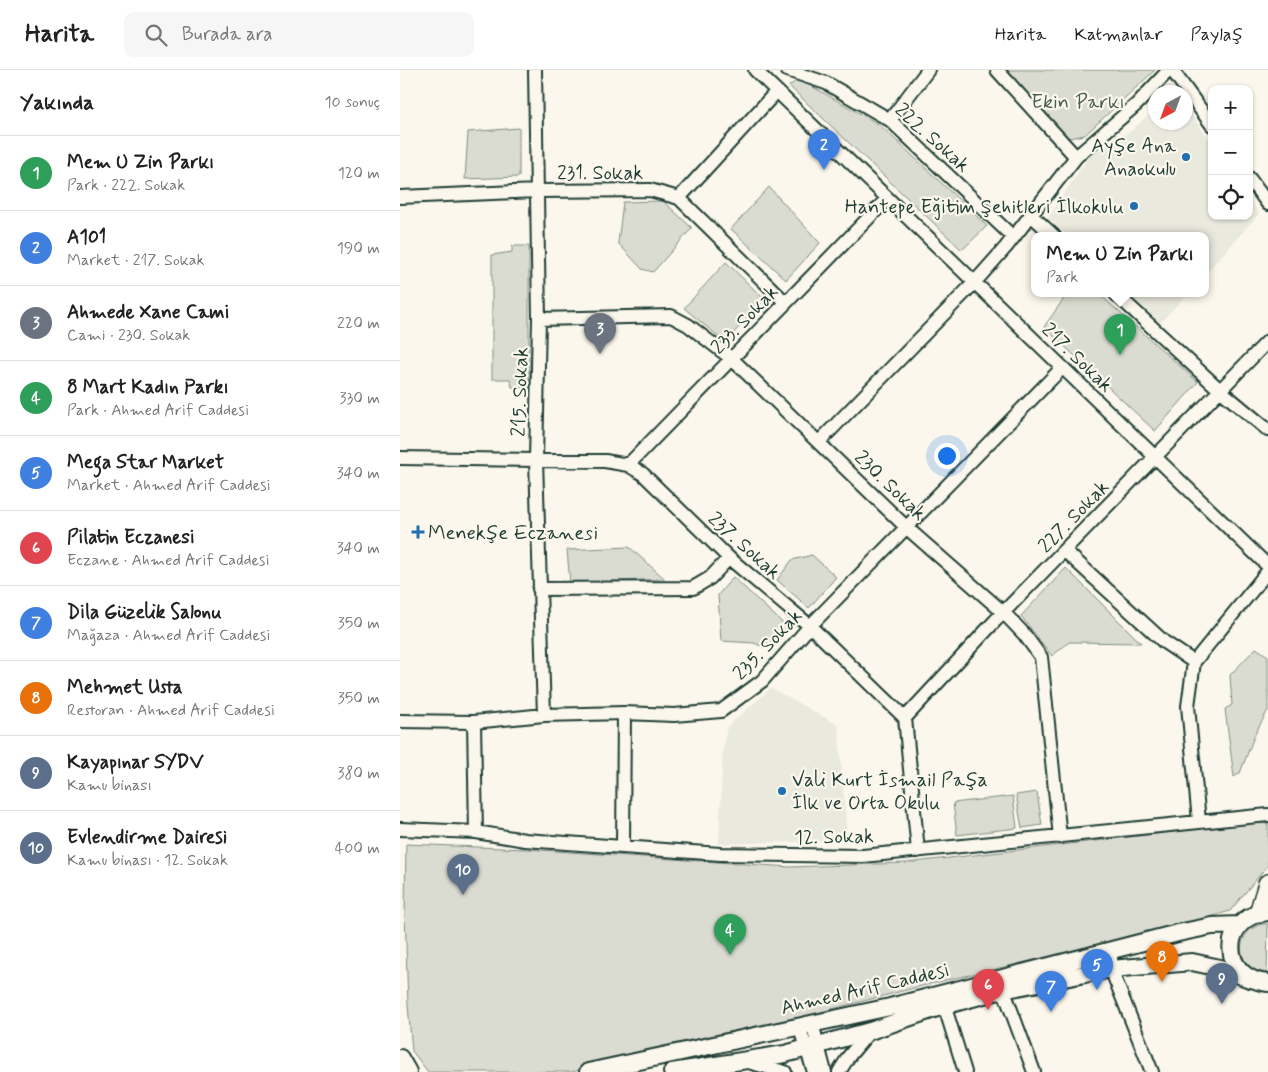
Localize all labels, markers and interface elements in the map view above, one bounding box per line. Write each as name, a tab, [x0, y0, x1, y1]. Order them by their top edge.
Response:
search box	[124, 12, 474, 57]
text: Harita	[25, 19, 94, 50]
icon: search	[142, 21, 170, 49]
text: Burada ara	[182, 22, 273, 47]
text: Harita	[995, 23, 1046, 47]
text: Katmanlar	[1074, 23, 1163, 47]
text: Paylaş	[1191, 23, 1243, 47]
north arrow	[1148, 85, 1193, 130]
map controls	[1208, 85, 1253, 220]
button: +	[1208, 85, 1253, 130]
text: Yakında	[20, 89, 94, 117]
park label: Ekin Parkı	[1031, 89, 1125, 116]
text: 10 sonuç	[324, 92, 380, 113]
street label: 222. Sokak	[889, 97, 975, 179]
pin: 2	[808, 129, 840, 170]
button: −	[1208, 130, 1253, 175]
place label: Ayşe Ana Anaokulu	[1091, 133, 1177, 183]
text: Mem U Zin Parkı	[67, 150, 214, 175]
marker: Ayşe Ana Anaokulu	[1180, 151, 1192, 163]
street label: 231. Sokak	[557, 160, 643, 187]
text: 1	[32, 163, 40, 184]
text: 120 m	[338, 163, 380, 184]
text: Park · 222. Sokak	[67, 175, 185, 196]
button: locate	[1208, 175, 1253, 220]
place label: Hantepe Eğitim Şehitleri İlkokulu	[845, 194, 1124, 221]
marker: Hantepe Eğitim Şehitleri İlkokulu	[1128, 200, 1140, 212]
text: A101	[67, 225, 106, 250]
popup	[1031, 232, 1209, 297]
text: 2	[32, 238, 40, 259]
text: 190 m	[337, 238, 380, 259]
text: Mem U Zin Parkı	[1046, 242, 1194, 267]
text: Market · 217. Sokak	[67, 250, 205, 271]
text: Park	[1046, 267, 1078, 288]
street label: 233. Sokak	[705, 279, 785, 361]
text: Ahmede Xane Cami	[67, 300, 230, 325]
text: 3	[32, 313, 40, 334]
text: 220 m	[337, 313, 380, 334]
pin: 3	[584, 313, 616, 354]
pin: 1	[1104, 314, 1136, 355]
street label: 217. Sokak	[1037, 317, 1119, 397]
text: Cami · 230. Sokak	[67, 325, 190, 346]
street label: 215. Sokak	[505, 347, 536, 437]
text: 8 Mart Kadın Parkı	[67, 375, 229, 400]
text: 4	[31, 388, 41, 409]
text: 330 m	[339, 388, 380, 409]
text: Park · Ahmed Arif Caddesi	[67, 400, 249, 421]
your location	[934, 443, 960, 469]
street label: 230. Sokak	[848, 445, 932, 527]
text: Mega Star Market	[67, 450, 224, 475]
text: 5	[31, 463, 41, 484]
text: 340 m	[336, 463, 380, 484]
text: Market · Ahmed Arif Caddesi	[67, 475, 271, 496]
street label: 227. Sokak	[1033, 475, 1116, 559]
street label: 237. Sokak	[702, 506, 786, 586]
place label: Menekşe Eczanesi	[428, 520, 598, 547]
text: Pilatin Eczanesi	[67, 525, 195, 550]
marker: Menekşe Eczanesi	[412, 526, 424, 538]
text: 6	[32, 538, 40, 559]
text: 340 m	[336, 538, 380, 559]
text: Eczane · Ahmed Arif Caddesi	[67, 550, 270, 571]
text: Dila Güzelik Salonu	[67, 600, 222, 625]
street label: 235. Sokak	[727, 603, 809, 687]
text: 7	[31, 613, 41, 634]
text: 350 m	[338, 613, 380, 634]
text: Mağaza · Ahmed Arif Caddesi	[67, 625, 271, 646]
text: Mehmet Usta	[67, 675, 183, 700]
text: 8	[31, 688, 41, 709]
text: 350 m	[338, 688, 380, 709]
text: Restoran · Ahmed Arif Caddesi	[67, 700, 275, 721]
text: Kayapınar SYDV	[67, 750, 204, 775]
text: 9	[32, 763, 40, 784]
text: 380 m	[337, 763, 380, 784]
place label: Vali Kurt İsmail Paşa İlk ve Orta Okulu	[792, 767, 988, 817]
text: Kamu binası	[67, 775, 152, 796]
marker: Vali Kurt İsmail Paşa İlk ve Orta Okulu	[776, 785, 788, 797]
street label: 12. Sokak	[794, 823, 874, 852]
text: Evlendirme Dairesi	[67, 825, 227, 850]
text: 10	[28, 838, 44, 859]
text: 400 m	[335, 838, 380, 859]
text: Kamu binası · 12. Sokak	[67, 850, 228, 871]
pin: 10	[447, 854, 479, 895]
pin: 4	[714, 914, 746, 955]
pin: 8	[1146, 941, 1178, 982]
pin: 5	[1081, 949, 1113, 990]
street label: Ahmed Arif Caddesi	[778, 957, 953, 1022]
pin: 9	[1206, 963, 1238, 1004]
pin: 6	[972, 969, 1004, 1010]
pin: 7	[1035, 971, 1067, 1012]

